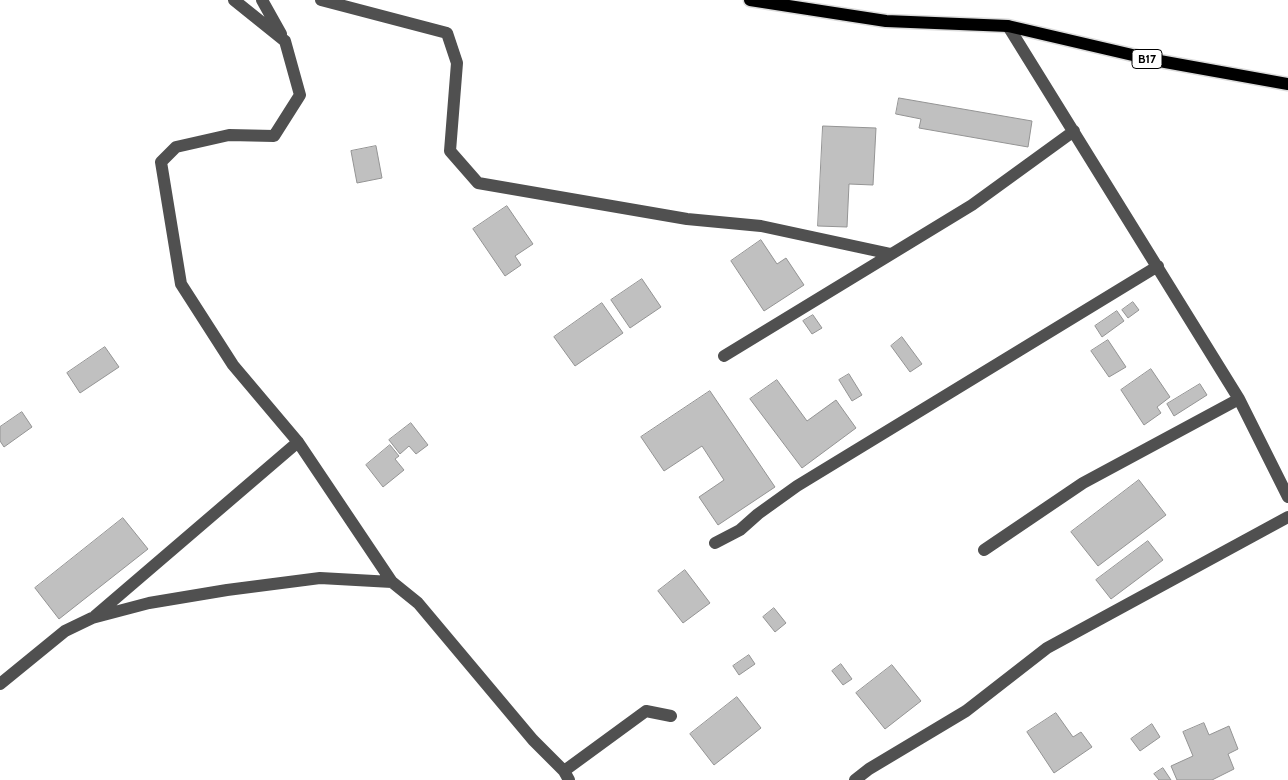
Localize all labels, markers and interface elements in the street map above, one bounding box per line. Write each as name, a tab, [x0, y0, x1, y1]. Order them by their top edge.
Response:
road number: B17	[1132, 50, 1162, 68]

